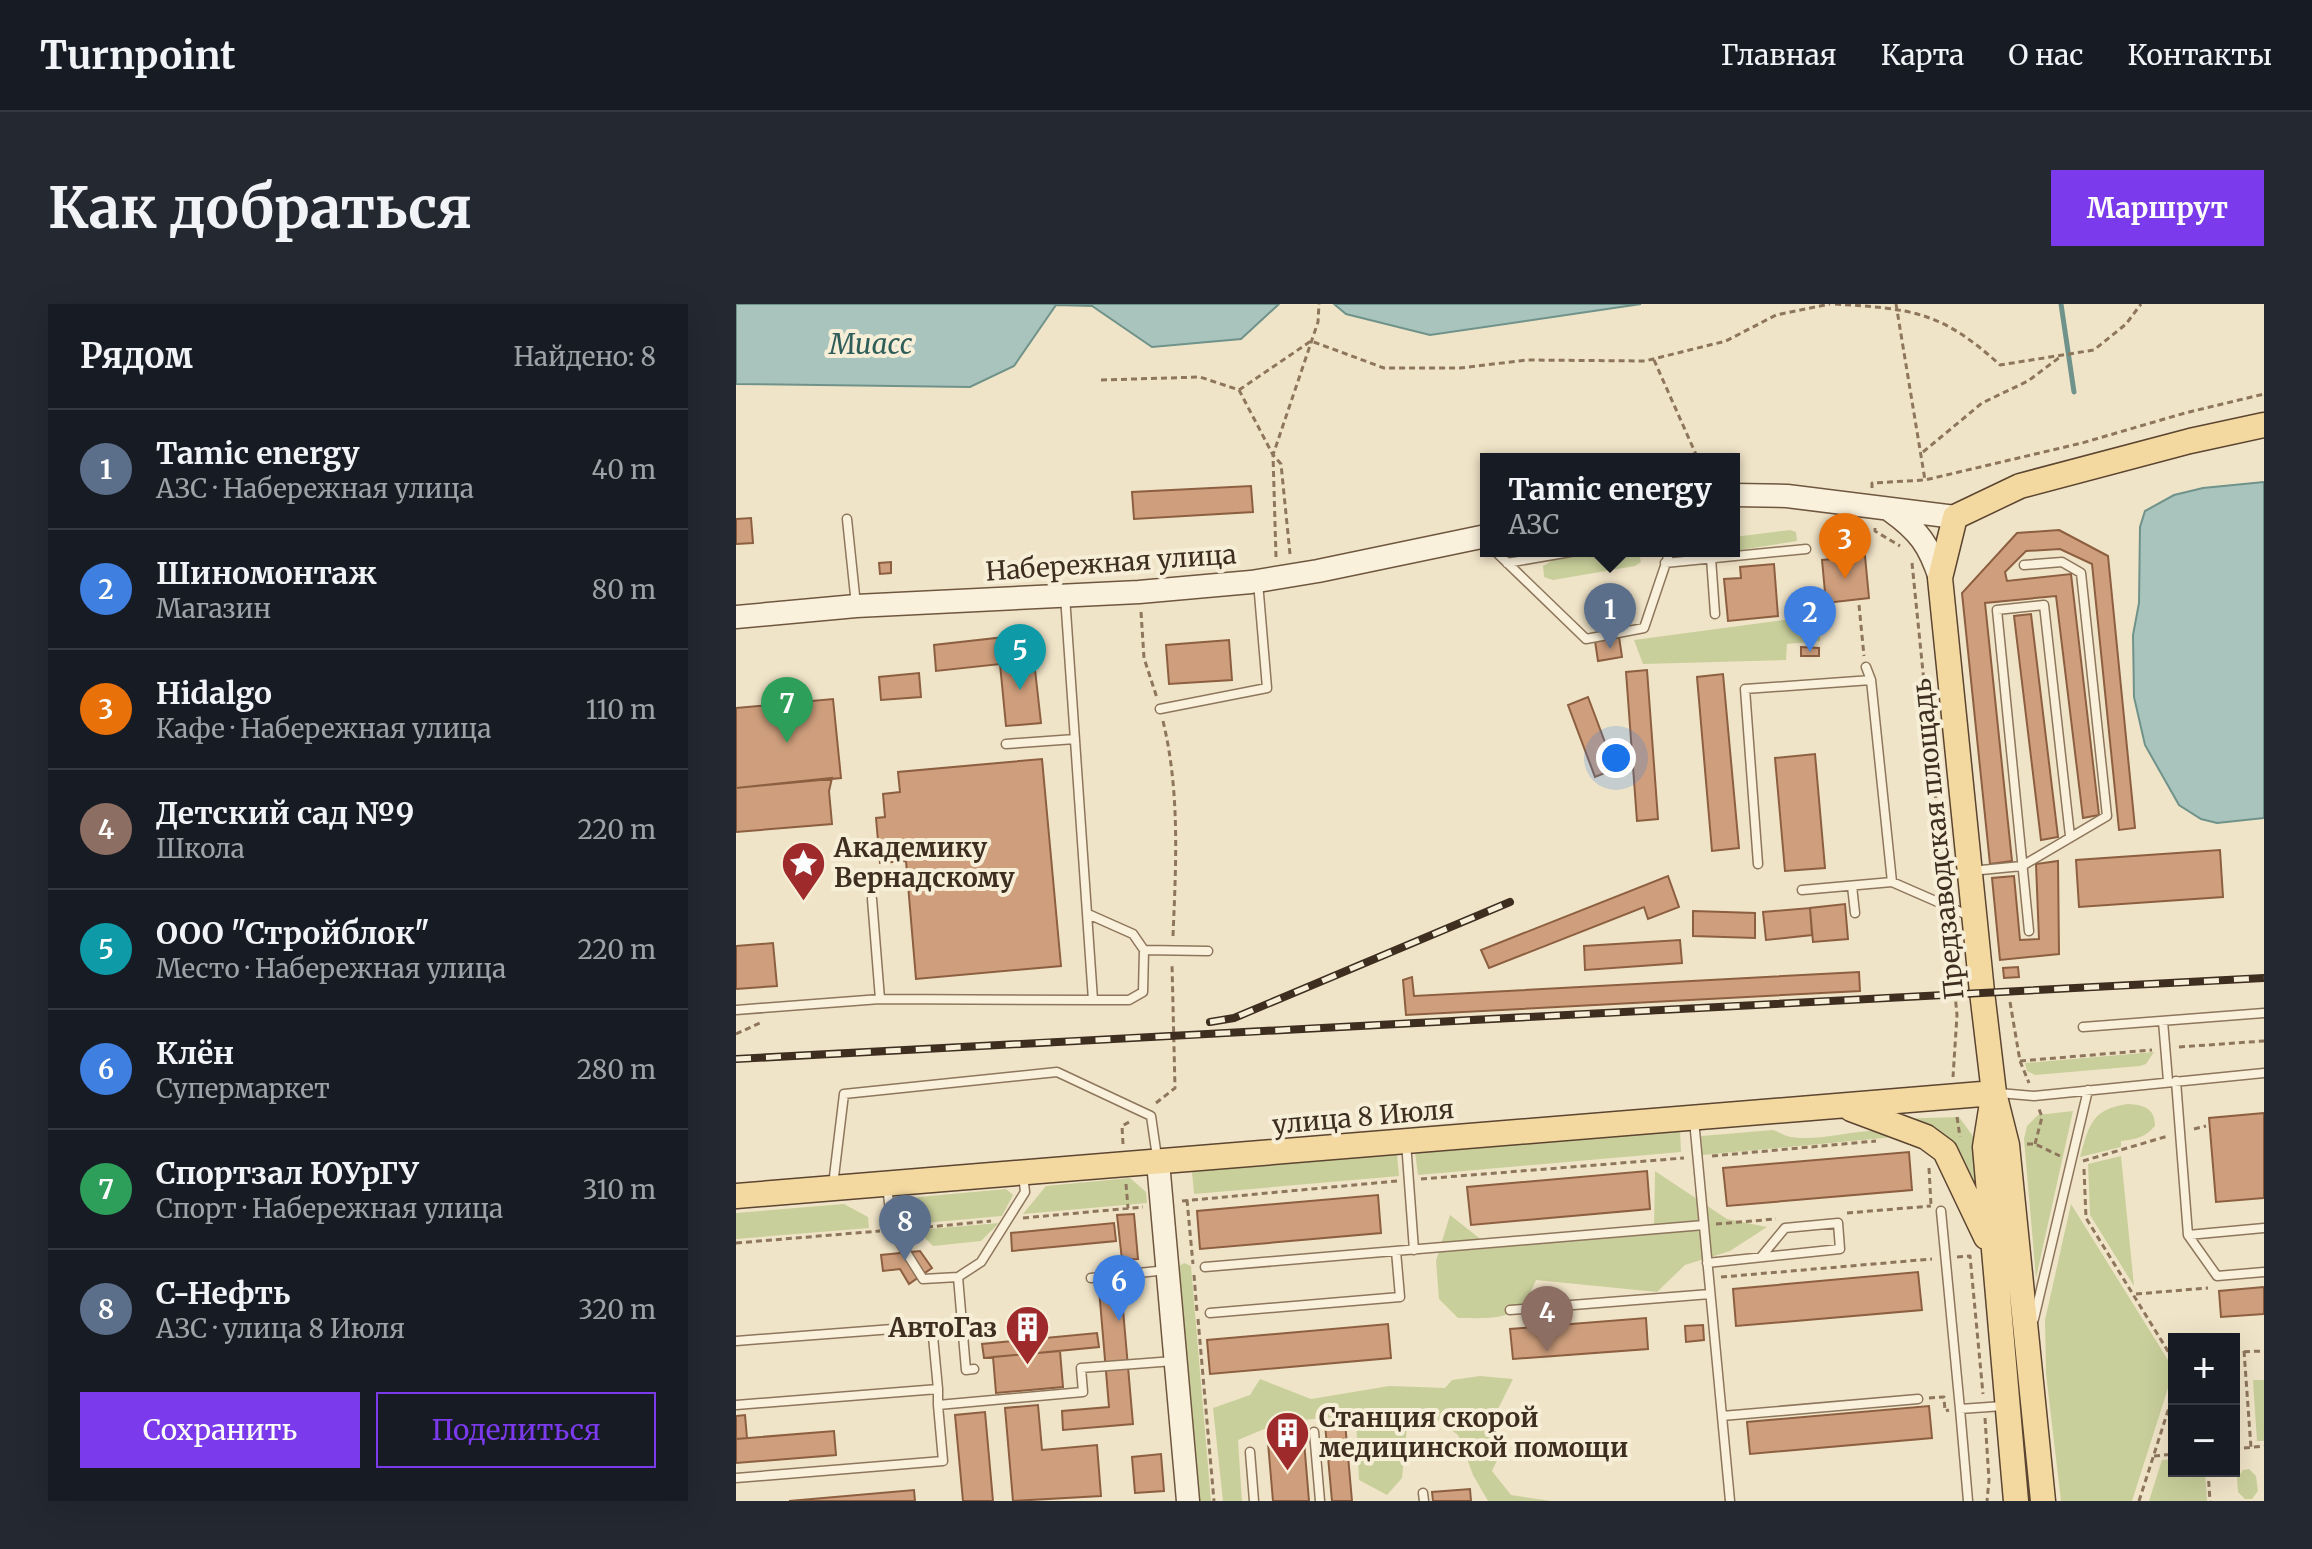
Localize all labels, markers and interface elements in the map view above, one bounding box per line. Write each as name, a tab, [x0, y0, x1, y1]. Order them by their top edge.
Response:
text: Turnpoint	[40, 32, 235, 79]
text: Главная	[1721, 37, 1837, 73]
text: Карта	[1881, 37, 1964, 73]
text: О нас	[2008, 37, 2083, 73]
text: Контакты	[2127, 37, 2272, 73]
button: Маршрут	[2051, 170, 2264, 246]
text: Как добраться	[48, 173, 472, 243]
water label: Миасс	[828, 326, 913, 362]
text: Рядом	[80, 335, 193, 377]
text: Найдено: 8	[513, 340, 656, 373]
text: Tamic energy	[156, 434, 360, 472]
text: 1	[100, 453, 112, 486]
text: 40 m	[592, 453, 656, 486]
popup	[1480, 453, 1740, 557]
text: Tamic energy	[1508, 470, 1712, 508]
text: АЗС · Набережная улица	[156, 472, 474, 505]
text: АЗС	[1508, 508, 1560, 541]
pin: 3	[1819, 513, 1871, 579]
street label: Набережная улица	[984, 537, 1238, 588]
text: Шиномонтаж	[156, 554, 377, 592]
text: 2	[98, 573, 114, 606]
text: 80 m	[592, 573, 656, 606]
pin: 1	[1584, 583, 1636, 649]
pin: 2	[1784, 586, 1836, 652]
text: Магазин	[156, 592, 271, 625]
pin: 5	[994, 624, 1046, 690]
text: Hidalgo	[156, 674, 272, 712]
pin: 7	[761, 677, 813, 743]
street label: Предзаводская площадь	[1904, 677, 1971, 1001]
text: 3	[99, 693, 113, 726]
text: 110 m	[586, 693, 656, 726]
text: Кафе · Набережная улица	[156, 712, 492, 745]
your location	[1596, 738, 1636, 778]
text: Детский сад №9	[156, 794, 414, 832]
text: 4	[98, 813, 114, 846]
text: 220 m	[577, 813, 656, 846]
place label: Академику Вернадскому	[833, 831, 1015, 894]
text: Школа	[156, 832, 245, 865]
place icon: Академику Вернадскому	[779, 839, 827, 902]
text: ООО "Стройблок"	[156, 914, 430, 952]
text: 5	[98, 933, 114, 966]
text: 220 m	[577, 933, 656, 966]
text: Место · Набережная улица	[156, 952, 506, 985]
text: Клён	[156, 1034, 234, 1072]
text: 6	[98, 1053, 114, 1086]
text: 280 m	[577, 1053, 656, 1086]
text: Супермаркет	[156, 1072, 330, 1105]
street label: улица 8 Июля	[1271, 1092, 1455, 1141]
text: Спортзал ЮУрГУ	[156, 1154, 419, 1192]
text: 7	[98, 1173, 114, 1206]
text: 310 m	[583, 1173, 656, 1206]
text: Спорт · Набережная улица	[156, 1192, 503, 1225]
pin: 8	[879, 1195, 931, 1261]
pin: 6	[1093, 1255, 1145, 1321]
text: С-Нефть	[156, 1274, 290, 1312]
pin: 4	[1521, 1286, 1573, 1352]
text: 8	[98, 1293, 114, 1326]
text: 320 m	[578, 1293, 656, 1326]
building icon: АвтоГаз	[1004, 1304, 1052, 1367]
place label: АвтоГаз	[887, 1311, 997, 1344]
text: АЗС · улица 8 Июля	[156, 1312, 405, 1345]
map controls	[2168, 1333, 2240, 1477]
button: +	[2168, 1333, 2240, 1405]
button: Сохранить	[80, 1392, 360, 1468]
button: Поделиться	[376, 1392, 656, 1468]
place label: Станция скорой медицинской помощи	[1319, 1401, 1628, 1464]
button: −	[2168, 1405, 2240, 1477]
building icon: Станция скорой медицинской помощи	[1264, 1409, 1312, 1472]

